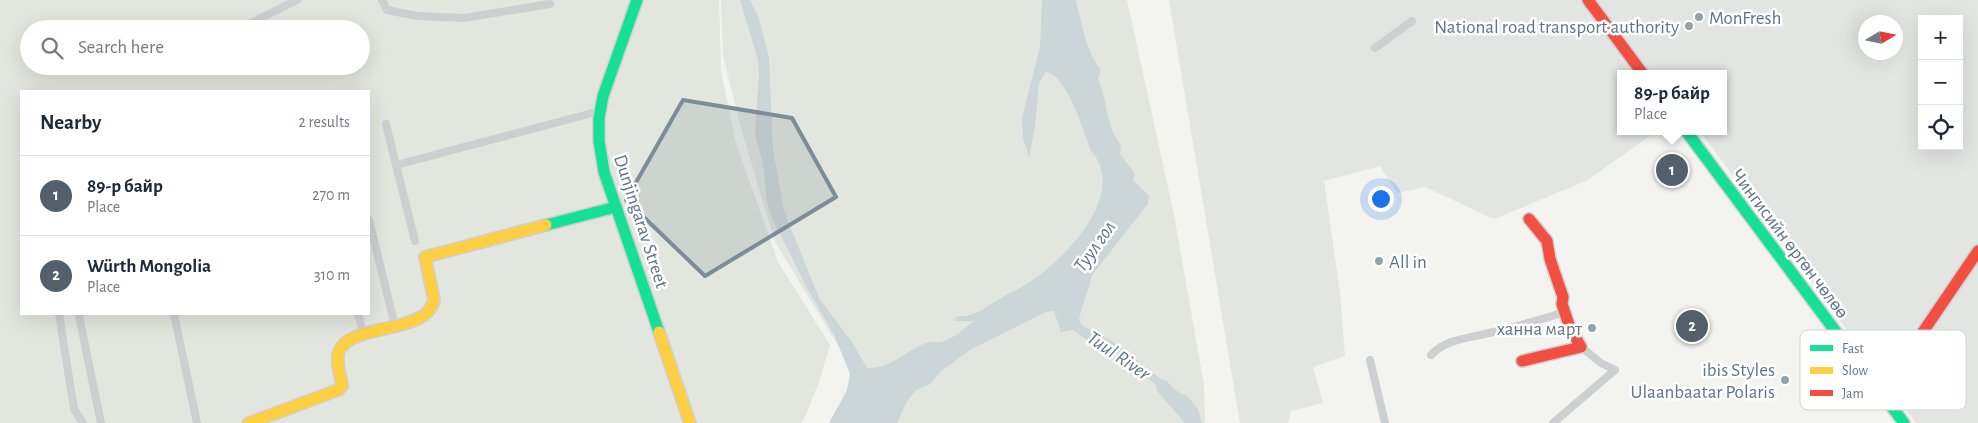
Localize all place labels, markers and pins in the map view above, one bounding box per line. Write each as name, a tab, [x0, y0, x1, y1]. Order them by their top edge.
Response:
place label: MonFresh	[1709, 9, 1782, 28]
marker: MonFresh	[1693, 11, 1705, 23]
place label: National road transport authority	[1434, 18, 1679, 37]
marker: National road transport authority	[1683, 20, 1695, 32]
pin: 1	[1656, 151, 1688, 189]
place label: All in	[1389, 253, 1427, 272]
marker: All in	[1373, 255, 1385, 267]
pin: 2	[1676, 307, 1708, 345]
place label: ханна март	[1497, 320, 1582, 339]
marker: ханна март	[1586, 322, 1598, 334]
place label: ibis Styles Ulaanbaatar Polaris	[1631, 361, 1775, 402]
marker: ibis Styles Ulaanbaatar Polaris	[1779, 374, 1791, 386]

